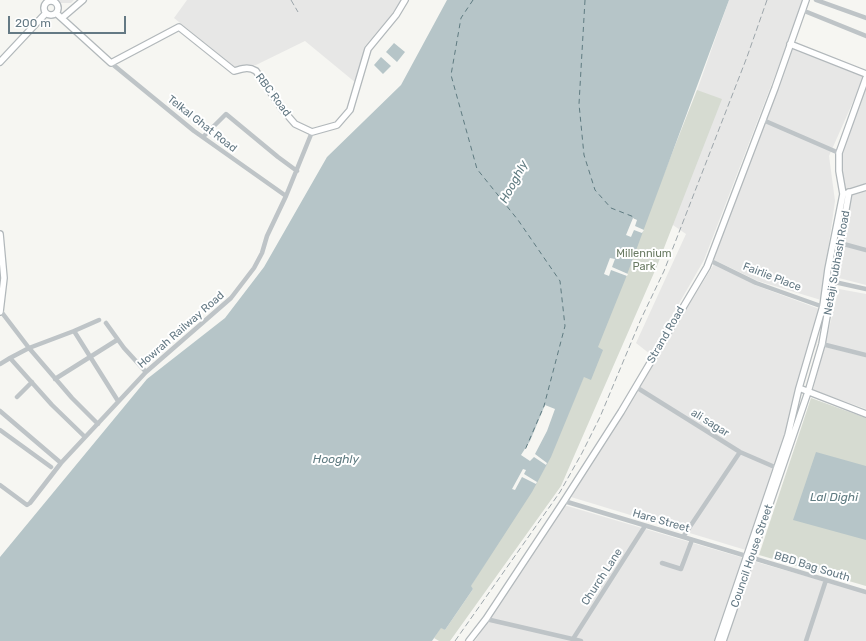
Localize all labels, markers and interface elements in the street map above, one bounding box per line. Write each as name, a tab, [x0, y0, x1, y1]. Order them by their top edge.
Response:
scale bar	[10, 8, 128, 34]
text: 200 m	[15, 16, 51, 30]
street label: RBC Road	[252, 71, 294, 119]
street label: Telkal Ghat Road	[165, 93, 239, 155]
water label: Hooghly	[497, 158, 531, 206]
street label: Netaji Subhash Road	[821, 210, 853, 316]
park label: Millennium Park	[616, 247, 672, 273]
street label: Fairlie Place	[741, 260, 803, 294]
street label: Howrah Railway Road	[135, 289, 227, 371]
street label: Strand Road	[644, 304, 688, 366]
street label: ali sagar	[688, 406, 732, 440]
water label: Hooghly	[313, 453, 359, 467]
water label: Lal Dighi	[810, 491, 858, 505]
street label: Council House Street	[728, 503, 776, 609]
street label: Hare Street	[631, 507, 691, 535]
street label: Church Lane	[579, 546, 625, 608]
street label: BBD Bag South	[773, 549, 851, 585]

